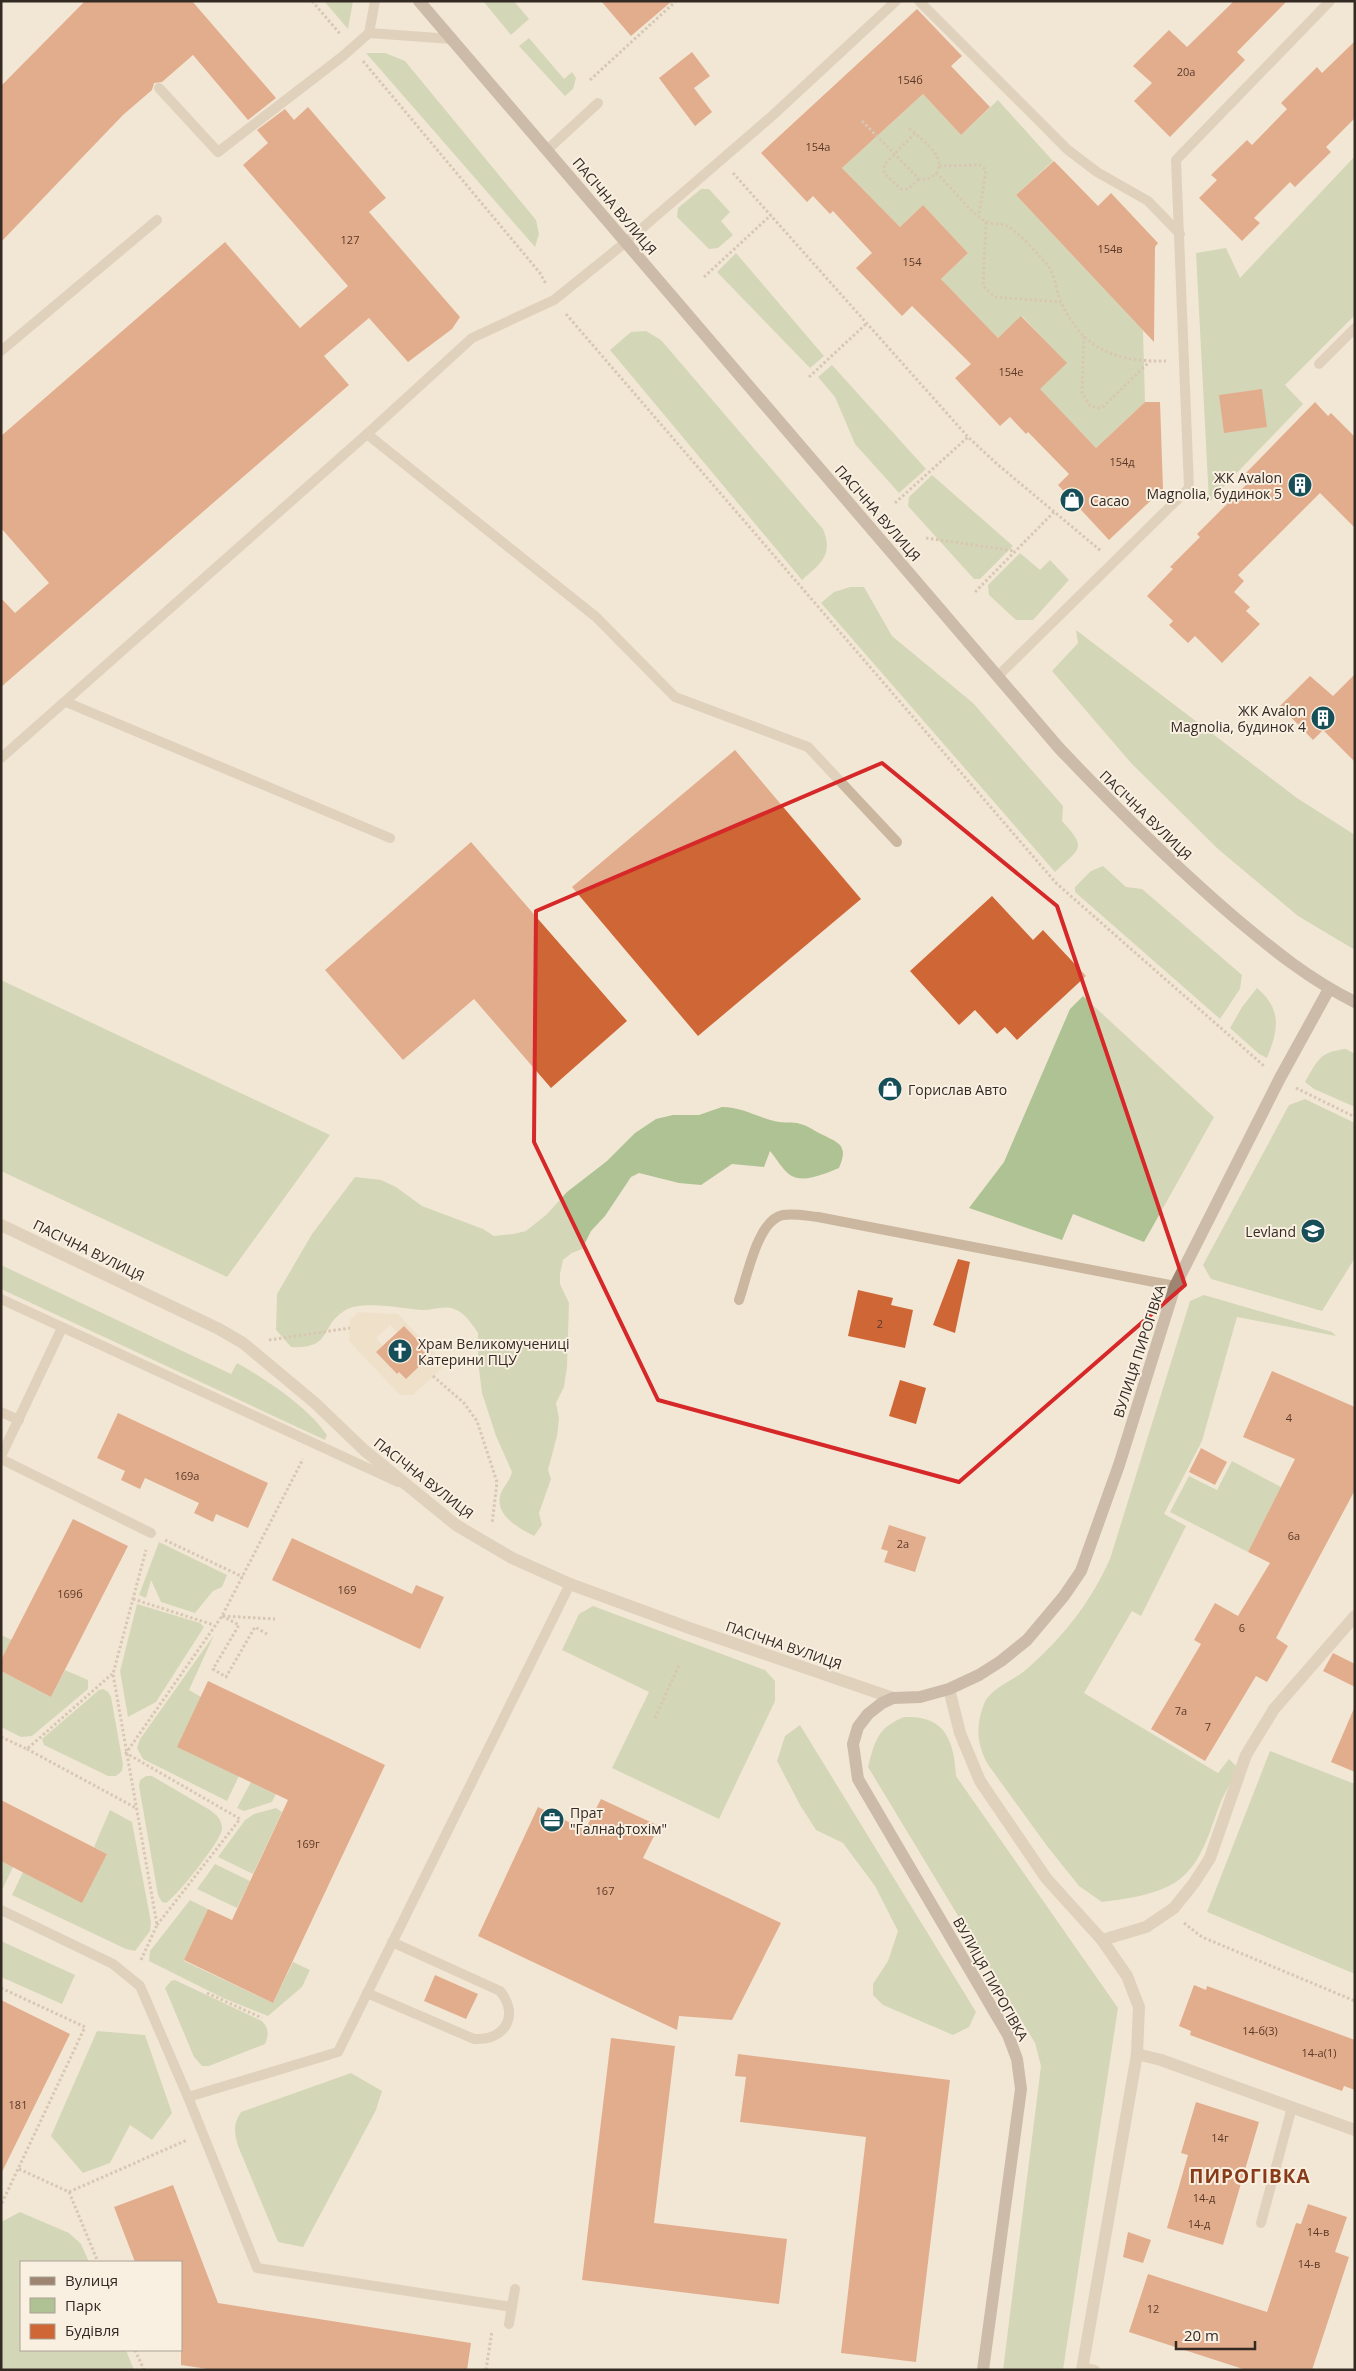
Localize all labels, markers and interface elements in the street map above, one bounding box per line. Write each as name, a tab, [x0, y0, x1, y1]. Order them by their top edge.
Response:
house number: 20а	[1177, 64, 1195, 79]
house number: 154б	[897, 72, 923, 87]
house number: 154а	[806, 139, 830, 154]
street label: ПАСІЧНА ВУЛИЦЯ	[569, 153, 661, 259]
house number: 127	[341, 232, 359, 247]
house number: 154в	[1097, 241, 1123, 256]
house number: 154	[903, 254, 922, 269]
house number: 154е	[998, 364, 1024, 379]
house number: 154д	[1109, 454, 1135, 469]
street label: ПАСІЧНА ВУЛИЦЯ	[831, 461, 925, 565]
place label: ЖК Avalon Magnolia, будинок 5	[1146, 468, 1282, 503]
building icon: ЖК Avalon Magnolia, будинок 5	[1287, 472, 1313, 498]
shop icon: Cacao	[1059, 487, 1085, 513]
place label: Cacao	[1090, 491, 1130, 510]
place label: ЖК Avalon Magnolia, будинок 4	[1170, 701, 1306, 736]
building icon: ЖК Avalon Magnolia, будинок 4	[1310, 705, 1336, 731]
street label: ПАСІЧНА ВУЛИЦЯ	[1096, 766, 1196, 864]
shop icon: Горислав Авто	[877, 1076, 903, 1102]
place label: Горислав Авто	[908, 1080, 1007, 1099]
street label: ПАСІЧНА ВУЛИЦЯ	[30, 1215, 148, 1285]
school or university icon: Levland	[1300, 1218, 1326, 1244]
place label: Levland	[1245, 1222, 1296, 1241]
street label: ВУЛИЦЯ ПИРОГІВКА	[1109, 1282, 1170, 1420]
house number: 2	[877, 1316, 883, 1331]
place label: Храм Великомучениці Катерини ПЦУ	[418, 1334, 570, 1369]
church icon: Храм Великомучениці Катерини ПЦУ	[387, 1338, 413, 1364]
house number: 4	[1286, 1410, 1293, 1425]
street label: ПАСІЧНА ВУЛИЦЯ	[370, 1433, 478, 1523]
house number: 169а	[175, 1468, 199, 1483]
house number: 6а	[1288, 1528, 1300, 1543]
house number: 2а	[897, 1536, 909, 1551]
house number: 169	[338, 1582, 356, 1597]
house number: 169б	[57, 1586, 83, 1601]
street label: ПАСІЧНА ВУЛИЦЯ	[723, 1616, 845, 1674]
house number: 6	[1239, 1620, 1245, 1635]
house number: 7а	[1175, 1703, 1187, 1718]
house number: 7	[1205, 1719, 1211, 1734]
place label: Прат "Галнафтохім"	[570, 1803, 667, 1838]
office icon: Прат "Галнафтохім"	[539, 1807, 565, 1833]
house number: 169г	[296, 1836, 320, 1851]
house number: 167	[596, 1883, 614, 1898]
street label: ВУЛИЦЯ ПИРОГІВКА	[949, 1914, 1033, 2044]
house number: 14-б(3)	[1242, 2023, 1278, 2038]
house number: 14-а(1)	[1301, 2045, 1337, 2060]
house number: 181	[9, 2097, 27, 2112]
house number: 14г	[1211, 2130, 1229, 2145]
district label: ПИРОГІВКА	[1189, 2163, 1311, 2189]
house number: 14-д	[1193, 2190, 1216, 2205]
house number: 14-д	[1188, 2216, 1211, 2231]
house number: 14-в	[1307, 2224, 1329, 2239]
house number: 14-в	[1298, 2256, 1320, 2271]
legend	[20, 2261, 182, 2351]
text: Вулиця	[65, 2270, 118, 2290]
text: Парк	[65, 2295, 101, 2315]
house number: 12	[1147, 2301, 1159, 2316]
scale bar	[1176, 2318, 1255, 2350]
text: Будівля	[65, 2320, 120, 2340]
text: 20 m	[1184, 2325, 1219, 2345]

